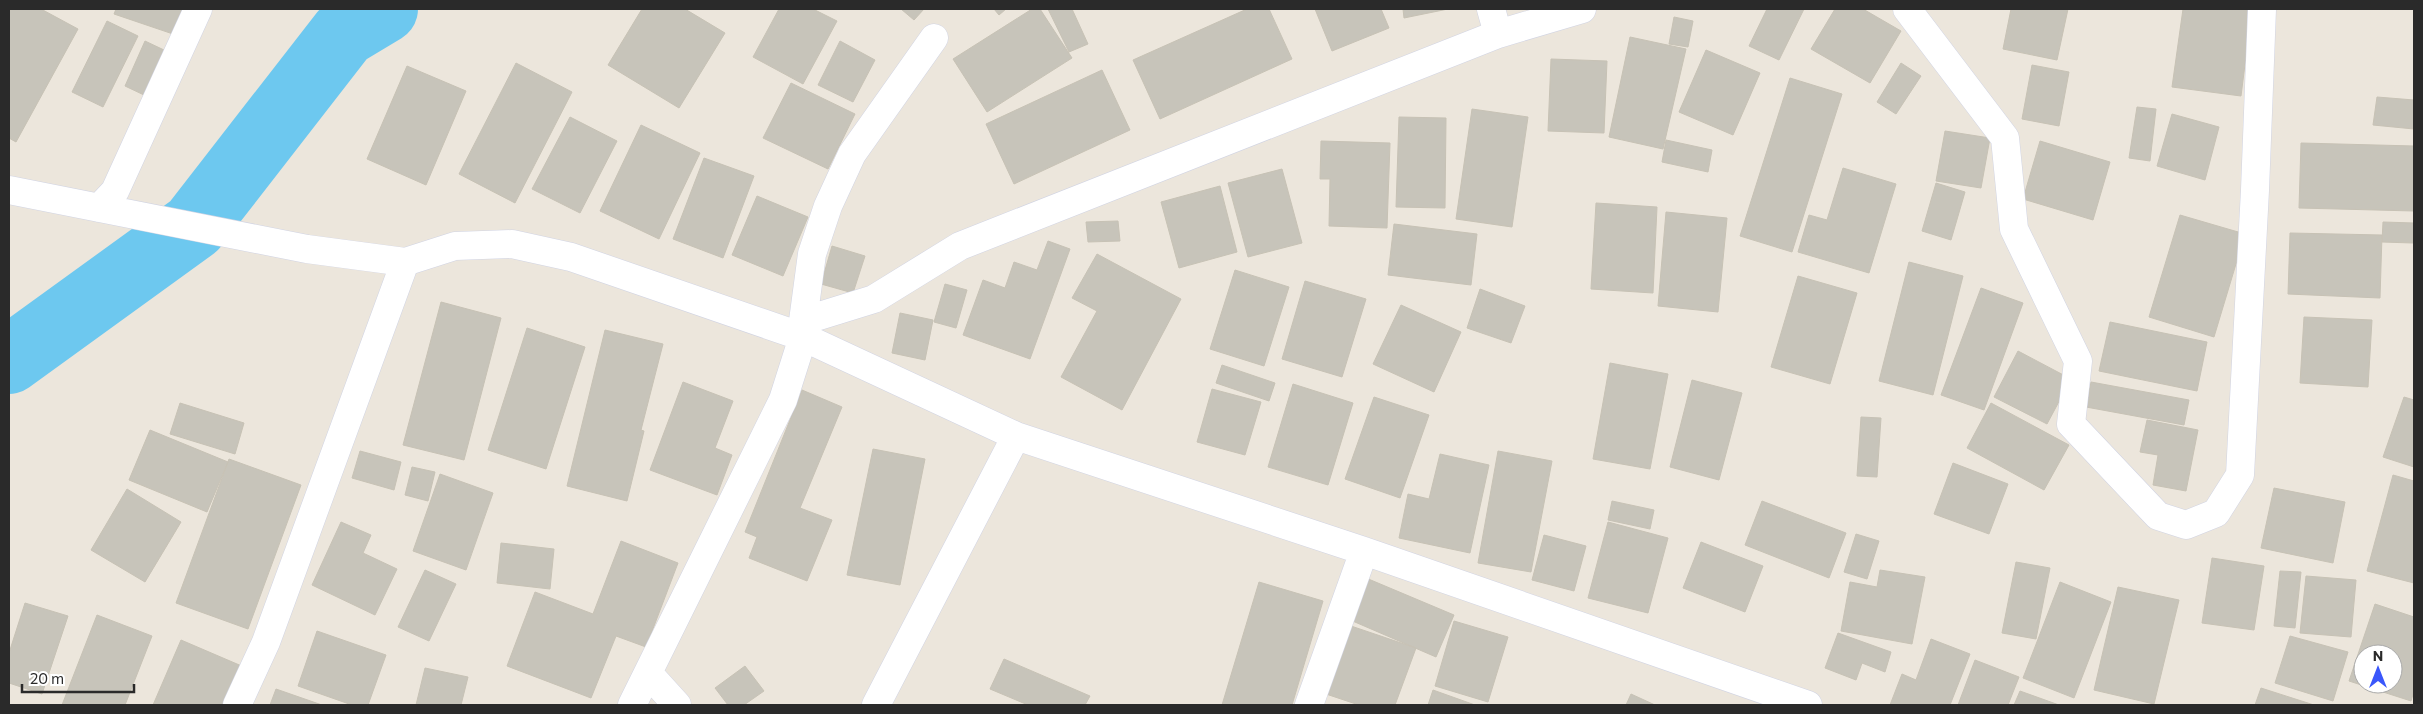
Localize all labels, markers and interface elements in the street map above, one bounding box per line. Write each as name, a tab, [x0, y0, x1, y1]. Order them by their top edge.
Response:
north arrow	[2353, 644, 2403, 694]
text: N	[2373, 647, 2383, 664]
scale bar	[22, 662, 135, 694]
text: 20 m	[30, 669, 64, 687]

